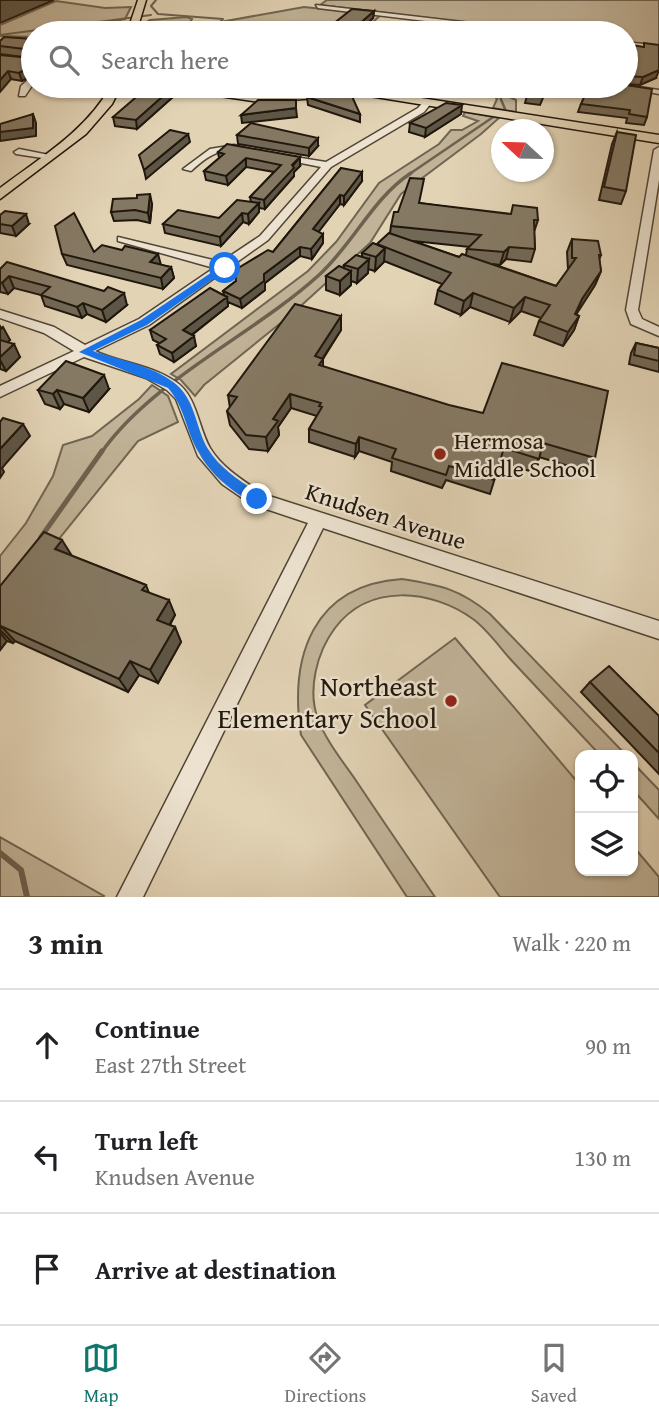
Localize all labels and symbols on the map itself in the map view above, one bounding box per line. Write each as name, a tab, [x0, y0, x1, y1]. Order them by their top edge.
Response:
north arrow	[491, 119, 554, 182]
route start	[209, 252, 240, 283]
place label: Hermosa Middle School	[454, 423, 596, 486]
marker: Hermosa Middle School	[432, 446, 448, 462]
street label: Knudsen Avenue	[301, 474, 471, 558]
route end	[241, 483, 272, 514]
place label: Northeast Elementary School	[218, 665, 437, 738]
marker: Northeast Elementary School	[443, 693, 459, 709]

